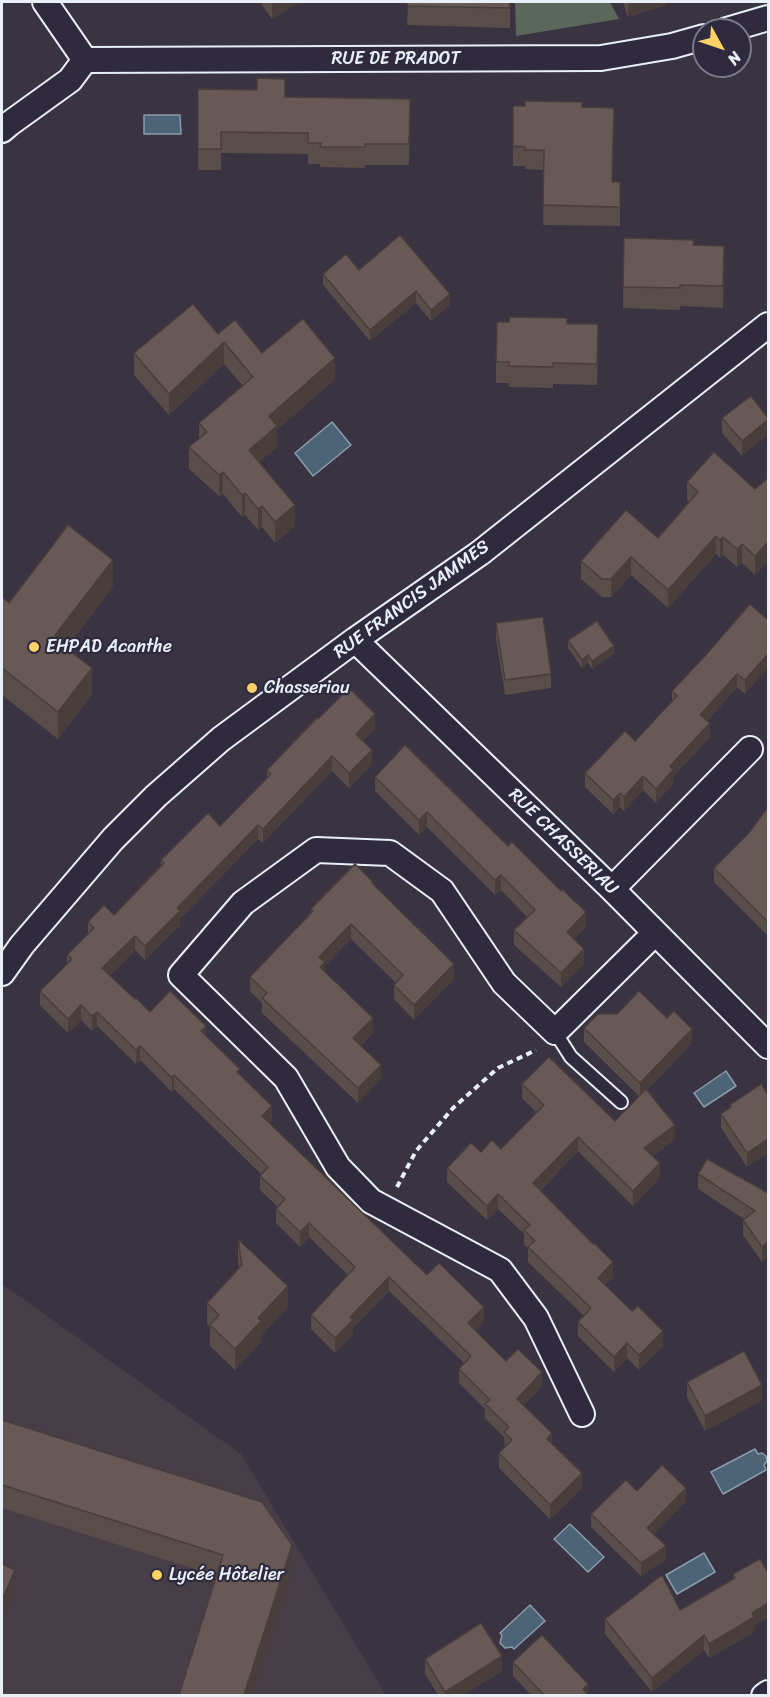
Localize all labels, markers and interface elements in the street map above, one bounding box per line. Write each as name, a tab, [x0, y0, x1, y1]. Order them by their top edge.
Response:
north arrow	[692, 18, 752, 78]
text: N	[720, 45, 749, 72]
street label: RUE DE PRADOT	[331, 48, 461, 70]
street label: RUE FRANCIS JAMMES	[330, 536, 494, 664]
place label: EHPAD Acanthe	[46, 636, 172, 658]
marker: EHPAD Acanthe	[27, 640, 41, 654]
place label: Chasseriau	[264, 677, 350, 699]
marker: Chasseriau	[245, 681, 259, 695]
street label: RUE CHASSERIAU	[504, 784, 622, 900]
place label: Lycée Hôtelier	[169, 1564, 284, 1586]
marker: Lycée Hôtelier	[150, 1568, 164, 1582]

